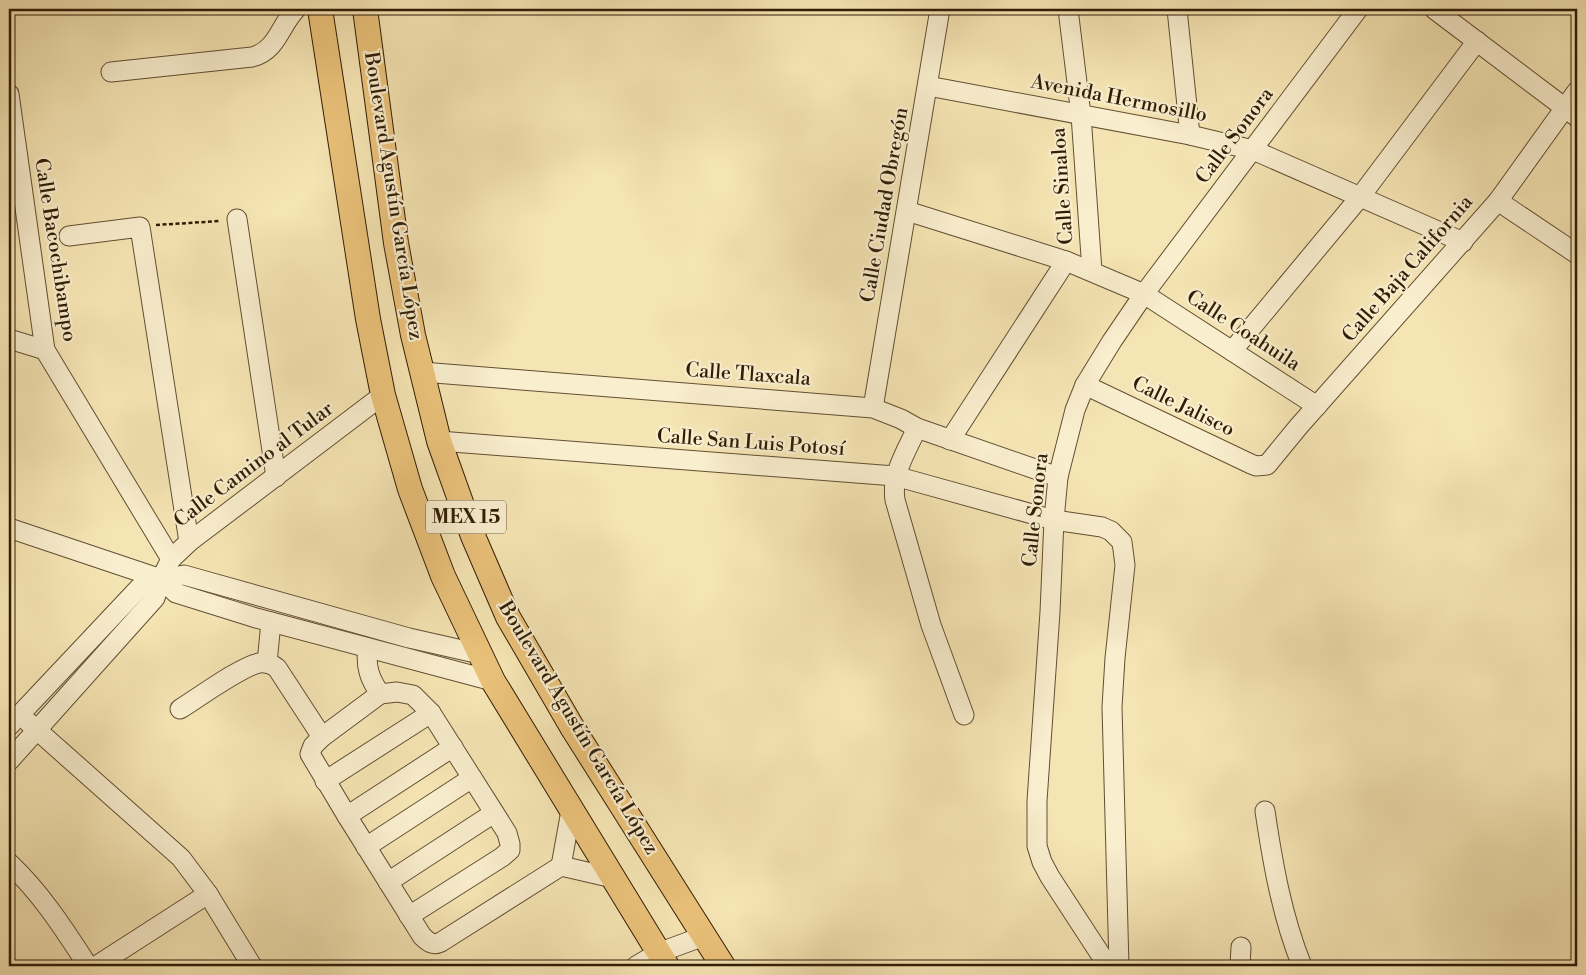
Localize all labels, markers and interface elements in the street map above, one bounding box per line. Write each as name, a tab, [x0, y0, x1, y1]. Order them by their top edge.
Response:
street label: Boulevard Agustín García López	[358, 49, 428, 342]
street label: Avenida Hermosillo	[1028, 69, 1209, 128]
street label: Calle Sonora	[1191, 82, 1280, 189]
street label: Calle Ciudad Obregón	[856, 105, 914, 305]
street label: Calle Sinaloa	[1046, 126, 1080, 245]
street label: Calle Bacochibampo	[28, 156, 82, 344]
street label: Calle Baja California	[1337, 190, 1479, 348]
street label: Calle Coahuila	[1181, 285, 1305, 378]
street label: Calle Tlaxcala	[684, 358, 812, 392]
street label: Calle Jalisco	[1128, 371, 1238, 443]
street label: Calle Camino al Tular	[169, 396, 339, 533]
street label: Calle San Luis Potosí	[656, 424, 847, 462]
street label: Calle Sonora	[1018, 451, 1055, 568]
road number: MEX 15	[426, 501, 506, 534]
street label: Boulevard Agustín García López	[492, 596, 664, 859]

